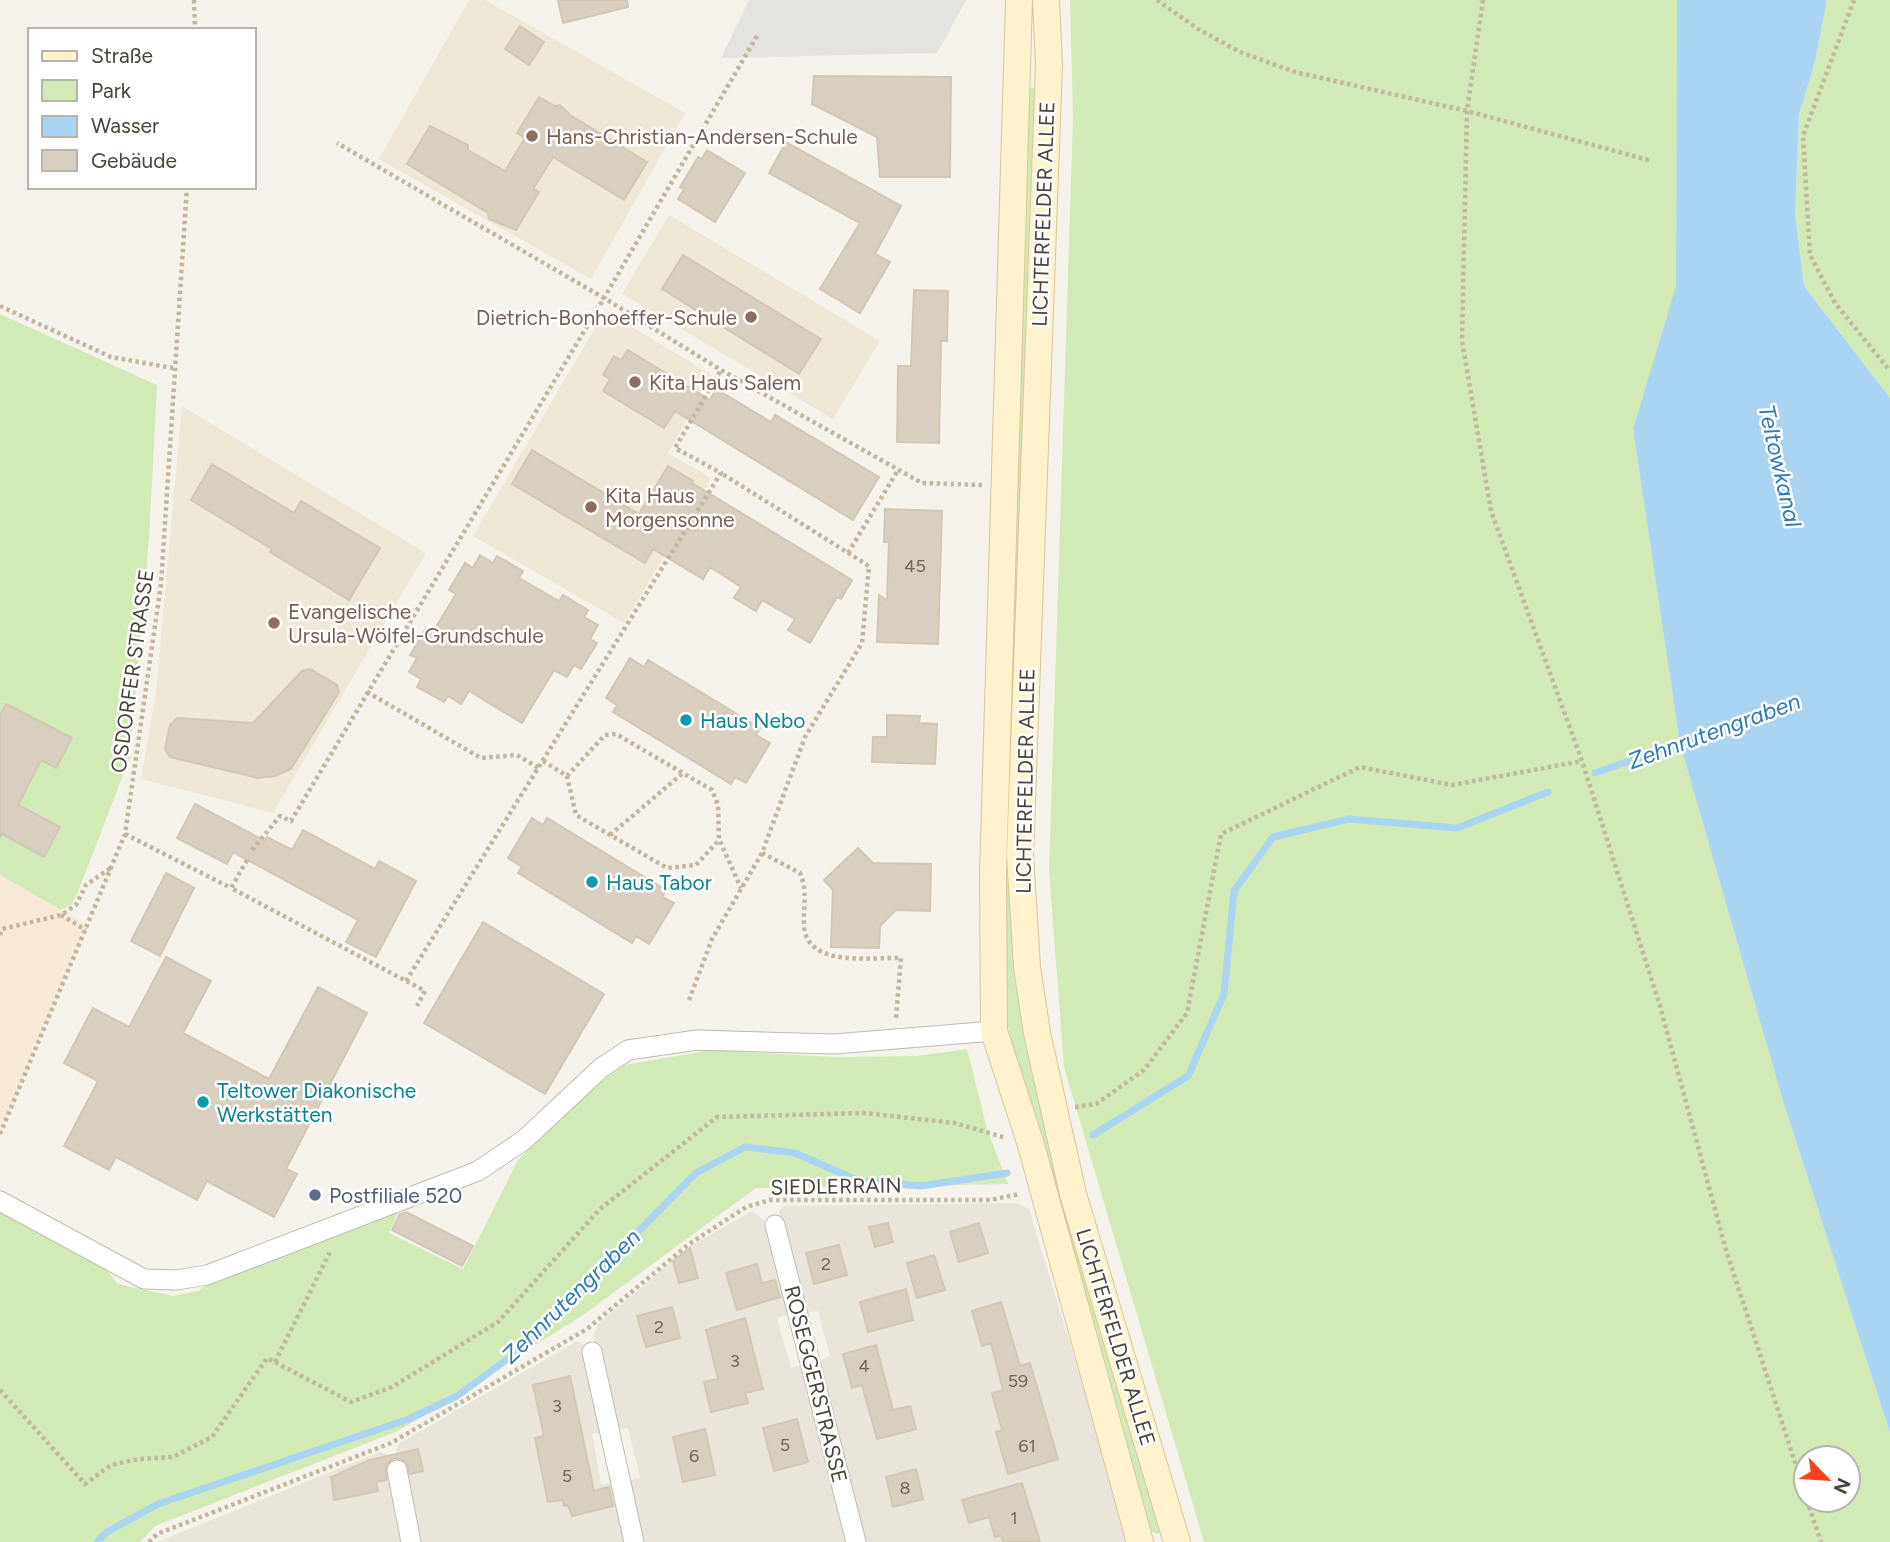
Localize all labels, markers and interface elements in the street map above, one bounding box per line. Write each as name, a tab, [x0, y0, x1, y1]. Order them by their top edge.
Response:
legend	[28, 28, 256, 189]
text: Straße	[91, 43, 153, 68]
text: Park	[91, 78, 132, 103]
street label: LICHTERFELDER ALLEE	[1027, 101, 1059, 327]
text: Wasser	[91, 113, 159, 138]
place label: Hans-Christian-Andersen-Schule	[546, 124, 858, 149]
marker: Hans-Christian-Andersen-Schule	[524, 128, 540, 144]
text: Gebäude	[91, 148, 177, 173]
place label: Dietrich-Bonhoeffer-Schule	[476, 305, 737, 330]
marker: Dietrich-Bonhoeffer-Schule	[743, 309, 759, 325]
place label: Kita Haus Salem	[649, 370, 801, 395]
marker: Kita Haus Salem	[627, 374, 643, 390]
water label: Teltowkanal	[1752, 402, 1808, 531]
place label: Kita Haus Morgensonne	[605, 483, 734, 532]
marker: Kita Haus Morgensonne	[583, 499, 599, 515]
house number: 45	[904, 555, 926, 577]
street label: OSDORFER STRASSE	[105, 568, 159, 774]
place label: Evangelische Ursula-Wölfel-Grundschule	[288, 599, 544, 648]
marker: Evangelische Ursula-Wölfel-Grundschule	[266, 615, 282, 631]
street label: LICHTERFELDER ALLEE	[1011, 668, 1039, 894]
water label: Zehnrutengraben	[1624, 687, 1804, 775]
place label: Haus Nebo	[700, 708, 805, 733]
marker: Haus Nebo	[678, 712, 694, 728]
place label: Haus Tabor	[606, 870, 712, 895]
marker: Haus Tabor	[584, 874, 600, 890]
place label: Teltower Diakonische Werkstätten	[217, 1078, 416, 1127]
marker: Teltower Diakonische Werkstätten	[195, 1094, 211, 1110]
street label: SIEDLERRAIN	[770, 1172, 902, 1200]
place label: Postfiliale 520	[329, 1183, 462, 1208]
marker: Postfiliale 520	[307, 1187, 323, 1203]
water label: Zehnrutengraben	[496, 1223, 646, 1369]
street label: LICHTERFELDER ALLEE	[1071, 1225, 1161, 1449]
house number: 2	[821, 1253, 831, 1275]
street label: ROSEGGERSTRASSE	[779, 1283, 853, 1485]
house number: 2	[654, 1316, 664, 1338]
house number: 3	[730, 1350, 740, 1372]
house number: 4	[858, 1355, 870, 1377]
house number: 59	[1008, 1370, 1028, 1392]
house number: 3	[552, 1395, 562, 1417]
house number: 5	[780, 1434, 790, 1456]
house number: 61	[1018, 1435, 1036, 1457]
north arrow	[1792, 1444, 1862, 1514]
house number: 6	[689, 1445, 699, 1467]
house number: 5	[562, 1465, 572, 1487]
text: N	[1828, 1474, 1855, 1497]
house number: 8	[899, 1477, 911, 1499]
house number: 1	[1010, 1507, 1018, 1529]

